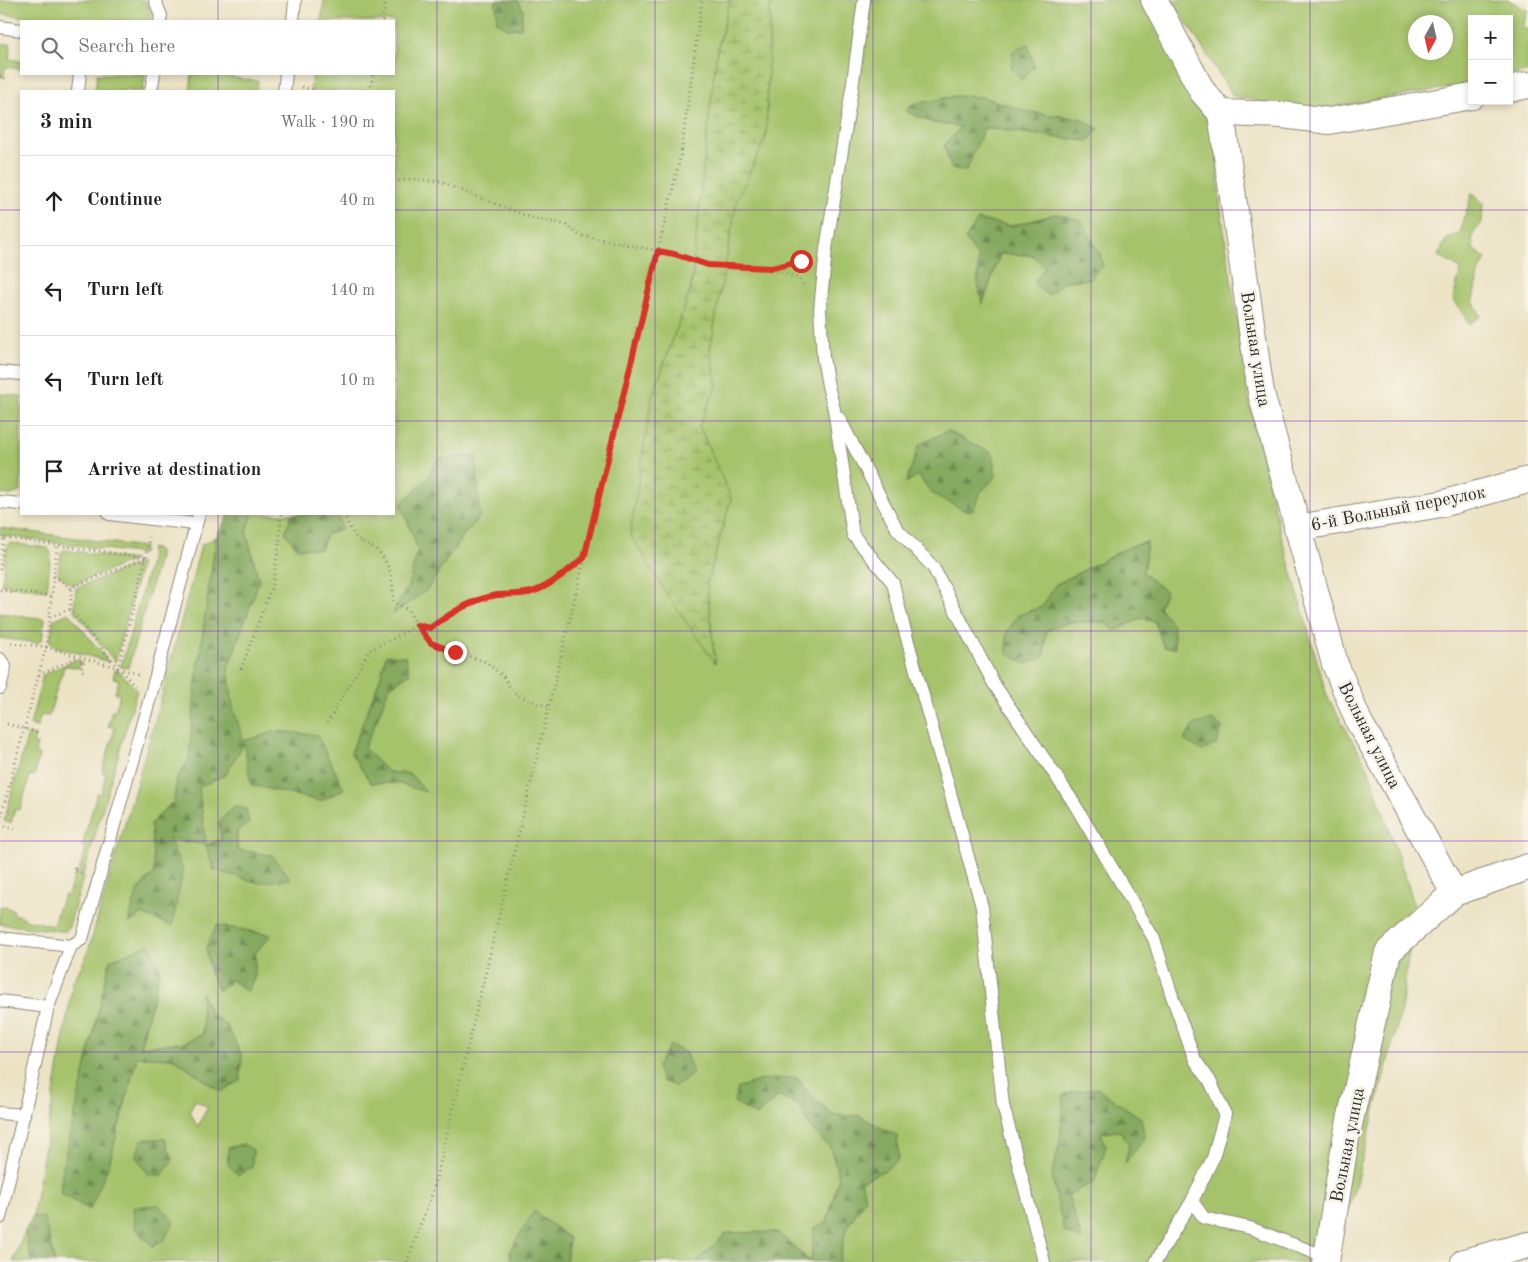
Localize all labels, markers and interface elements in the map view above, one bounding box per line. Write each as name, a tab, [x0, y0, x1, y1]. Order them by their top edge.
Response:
north arrow	[1408, 15, 1453, 60]
map controls	[1468, 15, 1513, 105]
button: +	[1468, 15, 1513, 60]
search box	[20, 20, 395, 75]
icon: search	[38, 34, 66, 62]
text: Search here	[78, 38, 175, 57]
button: −	[1468, 60, 1513, 105]
text: 3 min	[40, 112, 93, 133]
text: Walk · 190 m	[280, 115, 375, 131]
icon: ahead	[40, 187, 68, 215]
text: Continue	[87, 191, 162, 210]
text: 40 m	[339, 193, 375, 209]
route start	[790, 250, 813, 273]
icon: left	[40, 277, 68, 305]
text: Turn left	[87, 281, 164, 300]
text: 140 m	[330, 283, 375, 299]
street label: Вольная улица	[1237, 290, 1273, 408]
icon: left	[40, 367, 68, 395]
text: Turn left	[87, 371, 164, 390]
text: 10 m	[339, 373, 375, 389]
icon: arrive	[40, 457, 68, 485]
text: Arrive at destination	[87, 461, 261, 480]
street label: 6-й Вольный переулок	[1309, 483, 1487, 535]
route end	[444, 641, 467, 664]
street label: Вольная улица	[1335, 679, 1404, 792]
street label: Вольная улица	[1328, 1086, 1368, 1204]

